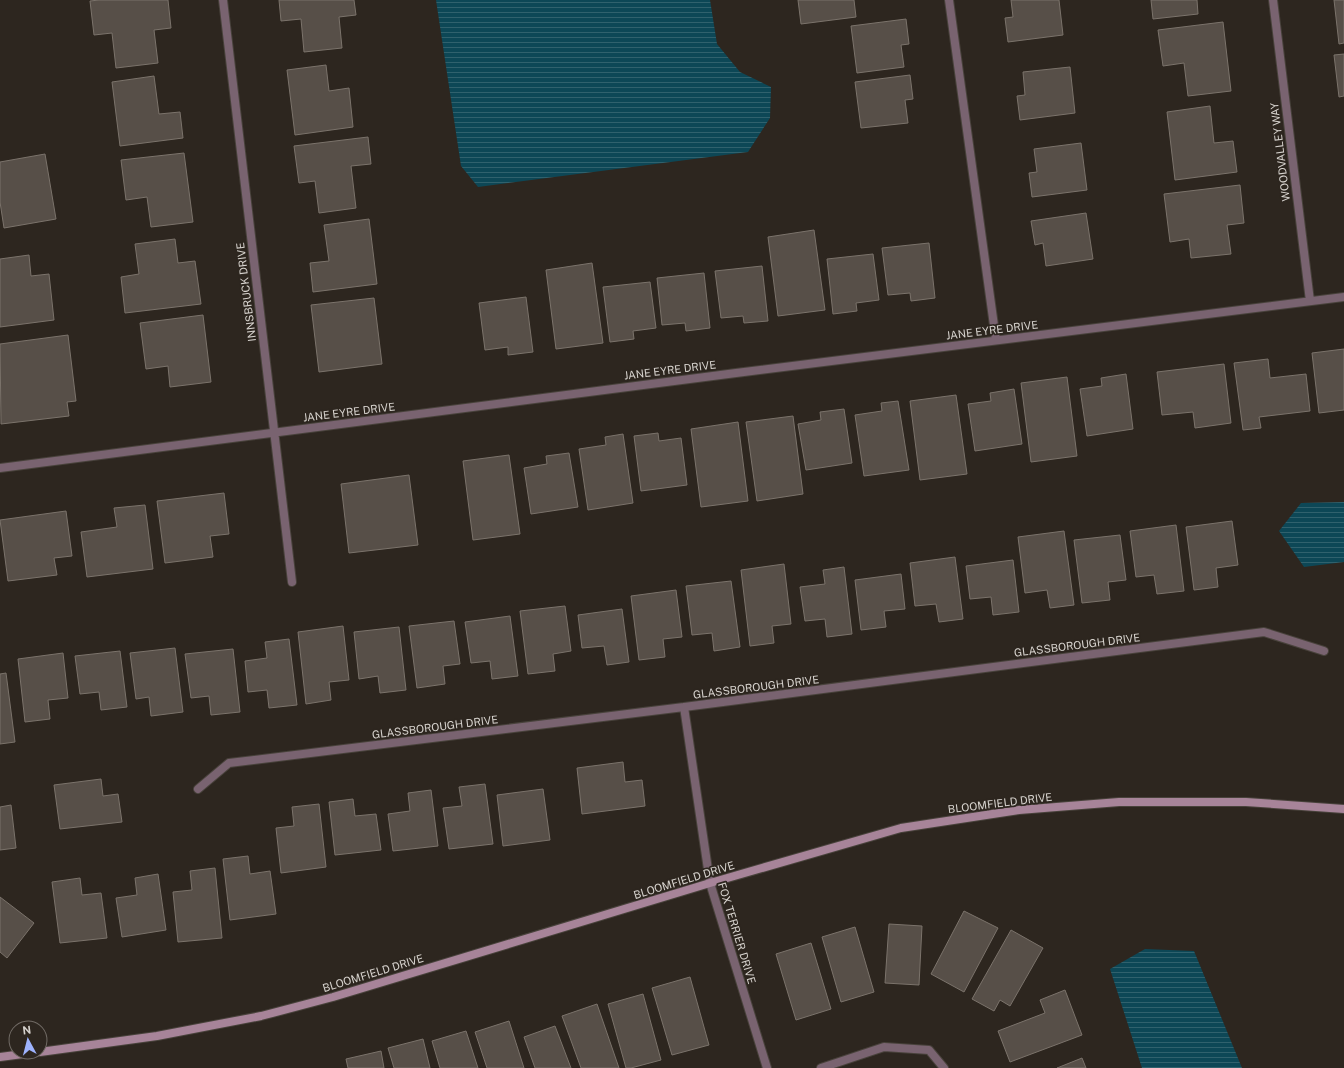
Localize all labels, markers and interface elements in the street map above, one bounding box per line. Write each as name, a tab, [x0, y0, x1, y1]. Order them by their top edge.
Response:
street label: WOODVALLEY WAY	[1268, 102, 1292, 202]
street label: INNSBRUCK DRIVE	[234, 242, 258, 342]
street label: JANE EYRE DRIVE	[945, 318, 1039, 342]
street label: JANE EYRE DRIVE	[623, 358, 717, 382]
street label: JANE EYRE DRIVE	[302, 400, 396, 424]
street label: GLASSBOROUGH DRIVE	[1013, 631, 1141, 659]
street label: GLASSBOROUGH DRIVE	[692, 673, 820, 701]
street label: GLASSBOROUGH DRIVE	[371, 713, 499, 741]
street label: BLOOMFIELD DRIVE	[947, 791, 1053, 815]
street label: BLOOMFIELD DRIVE	[632, 859, 736, 901]
street label: FOX TERRIER DRIVE	[716, 881, 758, 985]
street label: BLOOMFIELD DRIVE	[321, 952, 425, 994]
north arrow	[8, 1020, 48, 1060]
text: N	[22, 1024, 32, 1037]

